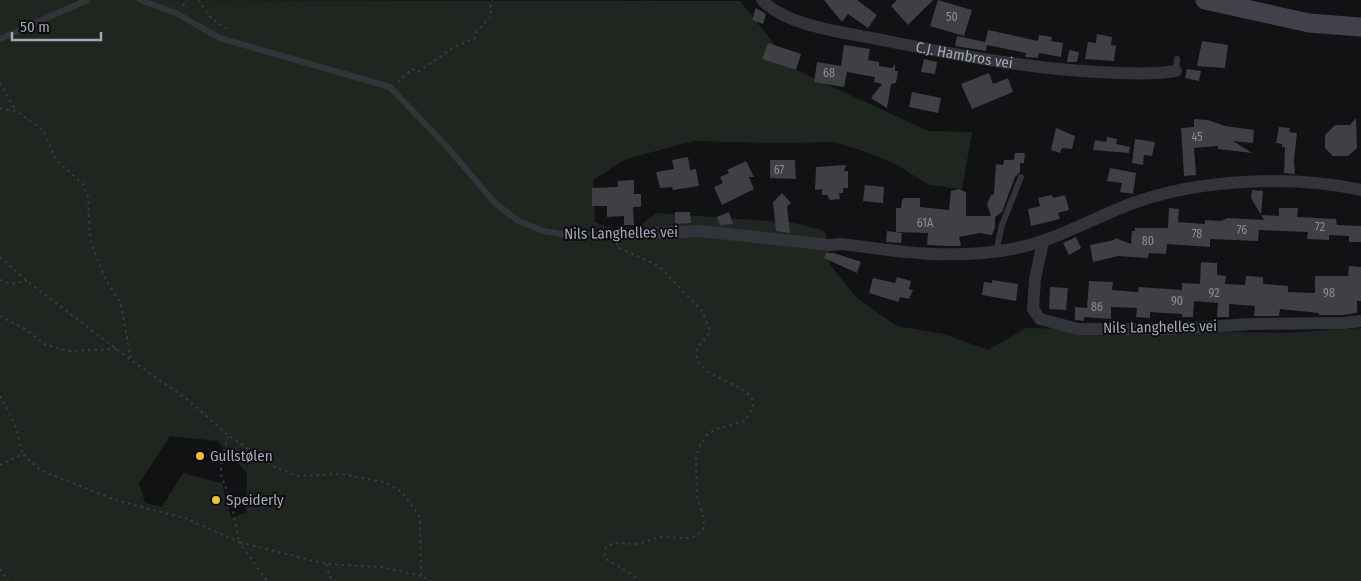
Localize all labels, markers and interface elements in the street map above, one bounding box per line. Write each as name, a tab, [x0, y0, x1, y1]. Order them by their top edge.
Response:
scale bar	[12, 10, 101, 42]
house number: 50	[946, 10, 958, 24]
text: 50 m	[20, 18, 50, 36]
street label: C.J. Hambros vei	[914, 38, 1014, 72]
house number: 68	[823, 66, 835, 80]
house number: 45	[1191, 130, 1203, 144]
house number: 67	[774, 163, 784, 177]
house number: 61A	[917, 216, 934, 230]
house number: 72	[1315, 220, 1325, 234]
street label: Nils Langhelles vei	[564, 223, 678, 243]
house number: 76	[1237, 223, 1247, 237]
house number: 78	[1192, 227, 1202, 241]
house number: 80	[1142, 234, 1154, 248]
house number: 92	[1209, 286, 1219, 300]
house number: 98	[1323, 286, 1335, 300]
house number: 90	[1171, 294, 1183, 308]
house number: 86	[1091, 300, 1103, 314]
street label: Nils Langhelles vei	[1103, 317, 1217, 337]
place label: Gullstølen	[210, 447, 273, 465]
marker: Gullstølen	[194, 450, 206, 462]
place label: Speiderly	[226, 491, 284, 509]
marker: Speiderly	[210, 494, 222, 506]

